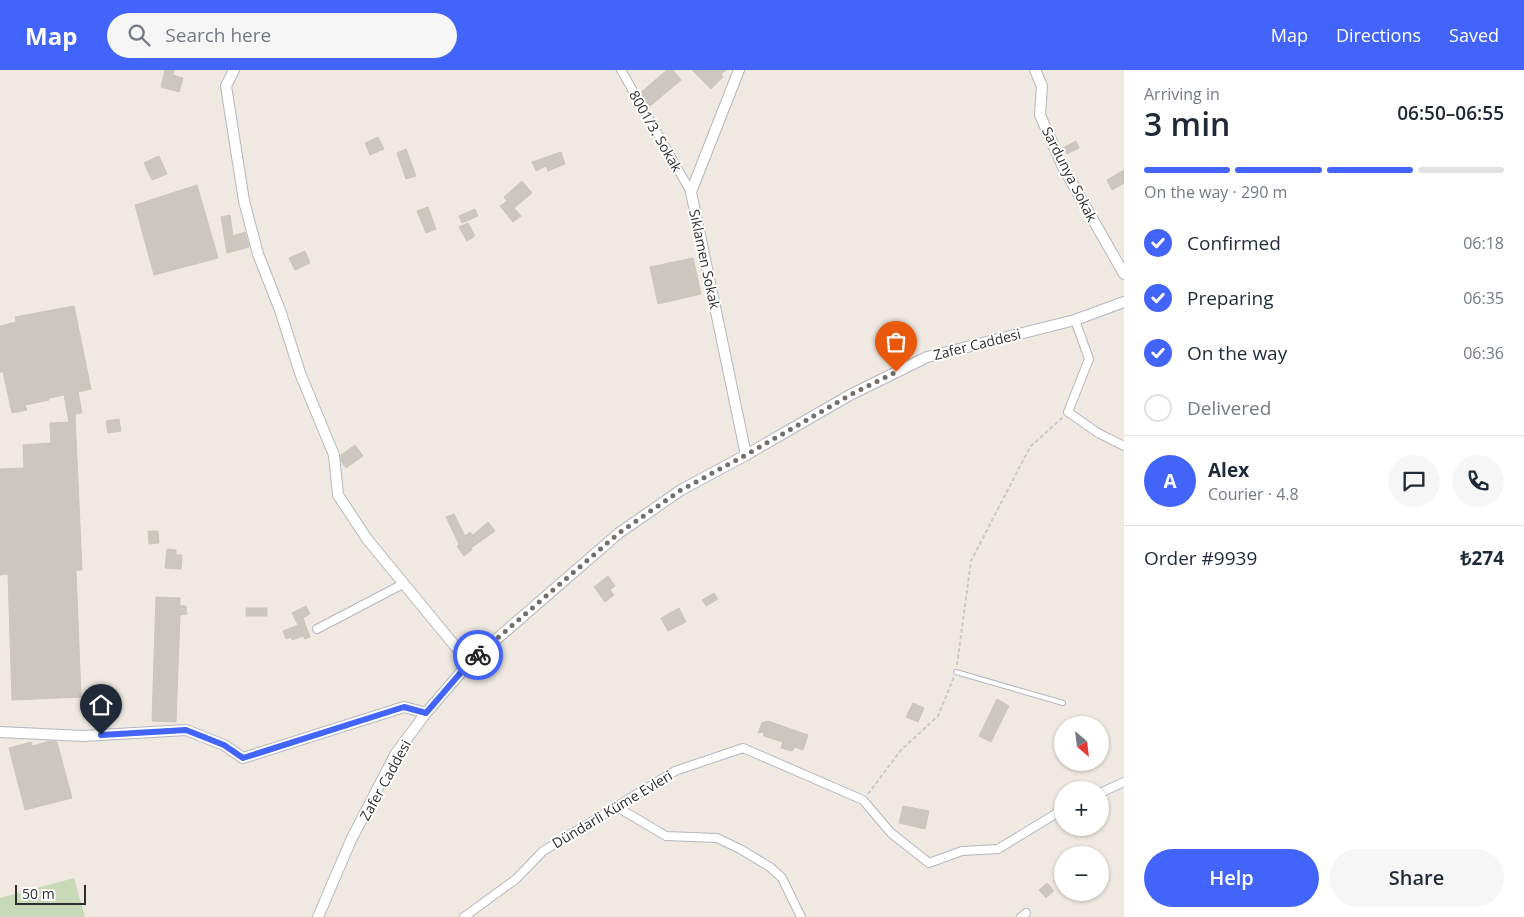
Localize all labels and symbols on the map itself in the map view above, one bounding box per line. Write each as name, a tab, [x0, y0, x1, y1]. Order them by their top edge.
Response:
street label: 8001/3. Sokak	[625, 87, 687, 176]
street label: Sardunya Sokak	[1038, 123, 1102, 225]
street label: Sıklamen Sokak	[685, 207, 725, 311]
pin	[875, 321, 917, 372]
street label: Zafer Caddesi	[931, 324, 1023, 364]
courier	[453, 630, 503, 680]
pin	[80, 684, 122, 735]
north arrow	[1054, 716, 1109, 771]
street label: Zafer Caddesi	[355, 736, 415, 824]
street label: Dündarli Küme Evleri	[548, 766, 676, 852]
scale bar	[15, 882, 86, 905]

